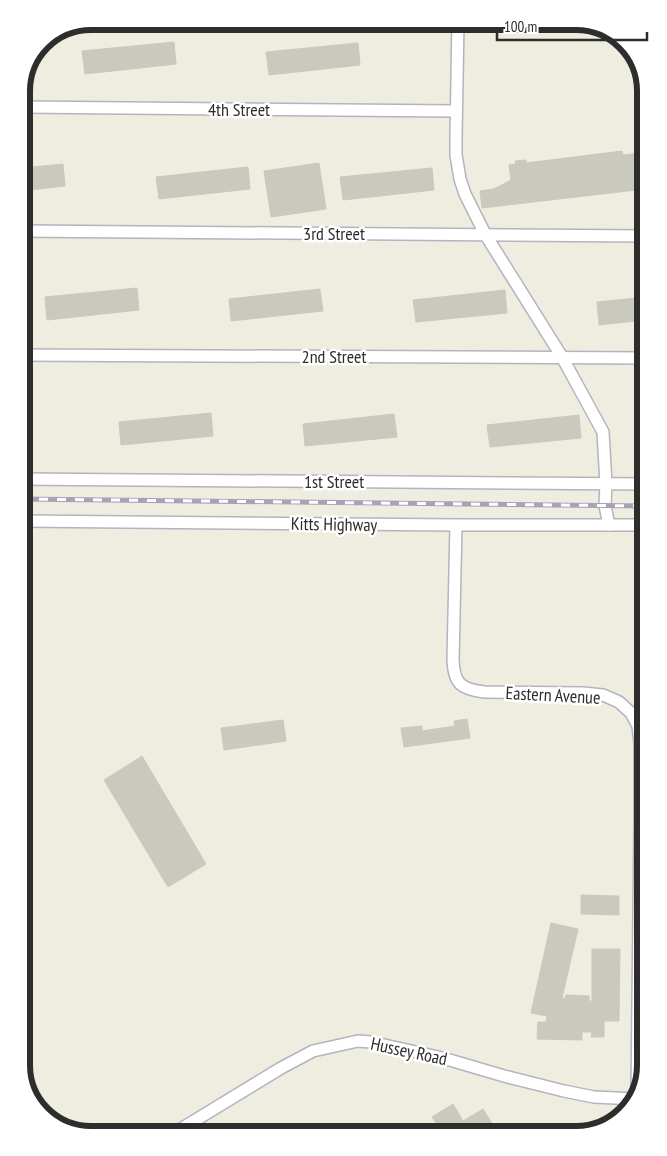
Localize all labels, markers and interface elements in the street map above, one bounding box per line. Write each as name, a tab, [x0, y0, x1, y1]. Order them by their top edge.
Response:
scale bar	[497, 10, 647, 42]
text: 100 m	[504, 17, 537, 36]
street label: 4th Street	[208, 98, 270, 121]
street label: 3rd Street	[303, 222, 365, 245]
street label: 2nd Street	[302, 345, 366, 368]
street label: 1st Street	[304, 470, 364, 493]
street label: Kitts Highway	[291, 512, 378, 536]
street label: Eastern Avenue	[505, 681, 601, 709]
street label: Hussey Road	[369, 1032, 449, 1070]

